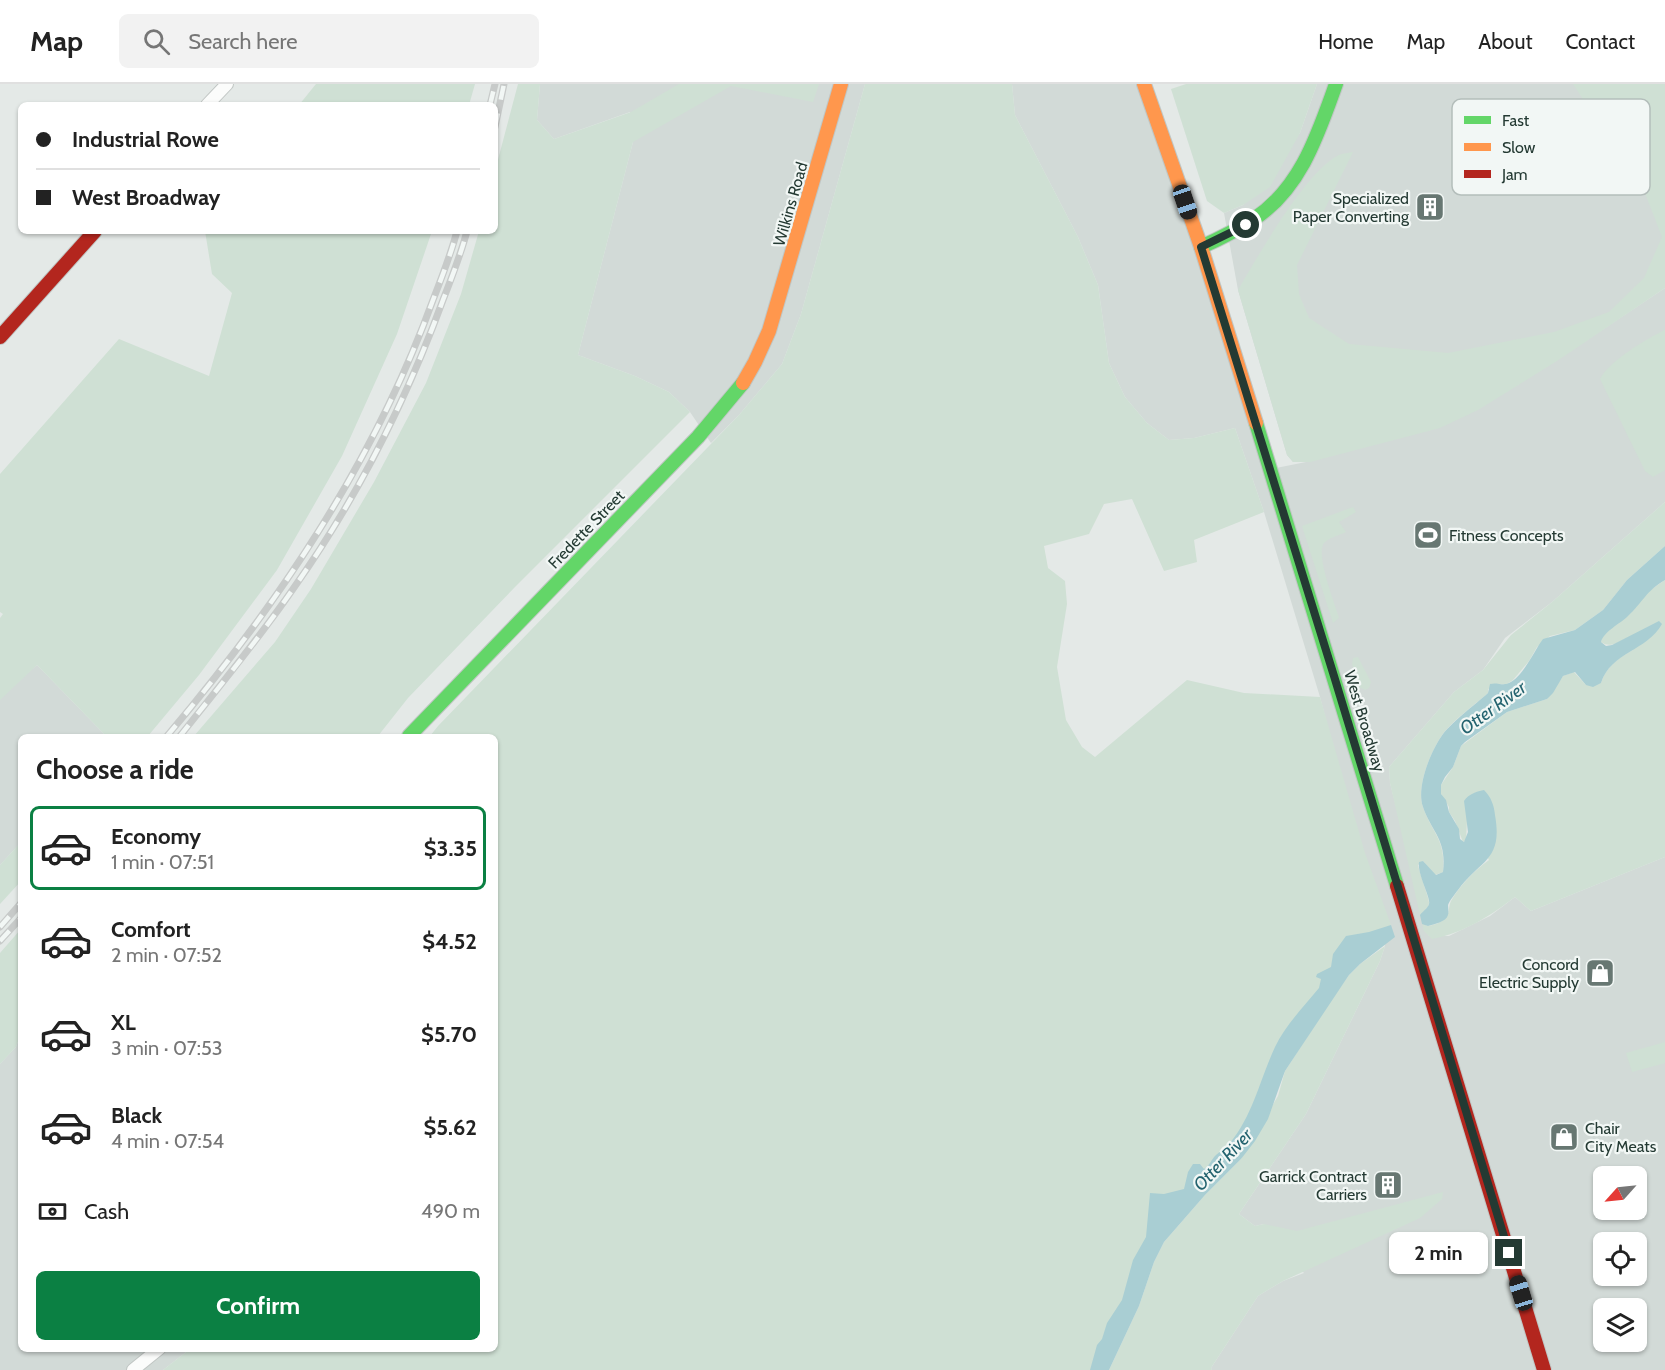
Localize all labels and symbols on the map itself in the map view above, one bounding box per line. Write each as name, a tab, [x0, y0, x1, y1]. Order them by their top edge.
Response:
legend	[1452, 99, 1650, 195]
text: Fast	[1502, 111, 1530, 130]
text: Slow	[1502, 138, 1536, 157]
street label: Wilkins Road	[769, 160, 812, 248]
text: Jam	[1501, 165, 1528, 184]
car	[1171, 182, 1199, 222]
place label: Specialized Paper Converting	[1293, 189, 1410, 226]
building icon: Specialized Paper Converting	[1414, 191, 1446, 223]
route start	[1232, 211, 1259, 238]
street label: Fredette Street	[544, 486, 629, 572]
sports icon: Fitness Concepts	[1412, 519, 1444, 551]
place label: Fitness Concepts	[1449, 526, 1564, 545]
street label: West Broadway	[1340, 668, 1389, 774]
water label: Otter River	[1456, 676, 1532, 739]
place label: Concord Electric Supply	[1479, 955, 1579, 992]
shop icon: Concord Electric Supply	[1584, 957, 1616, 989]
place label: Chair City Meats	[1585, 1119, 1657, 1156]
shop icon: Chair City Meats	[1548, 1121, 1580, 1153]
water label: Otter River	[1189, 1123, 1258, 1196]
north arrow	[1593, 1166, 1647, 1220]
place label: Garrick Contract Carriers	[1259, 1167, 1368, 1204]
building icon: Garrick Contract Carriers	[1372, 1169, 1404, 1201]
callout: 2 min	[1389, 1232, 1488, 1274]
route end	[1495, 1239, 1522, 1266]
car	[1507, 1273, 1535, 1313]

